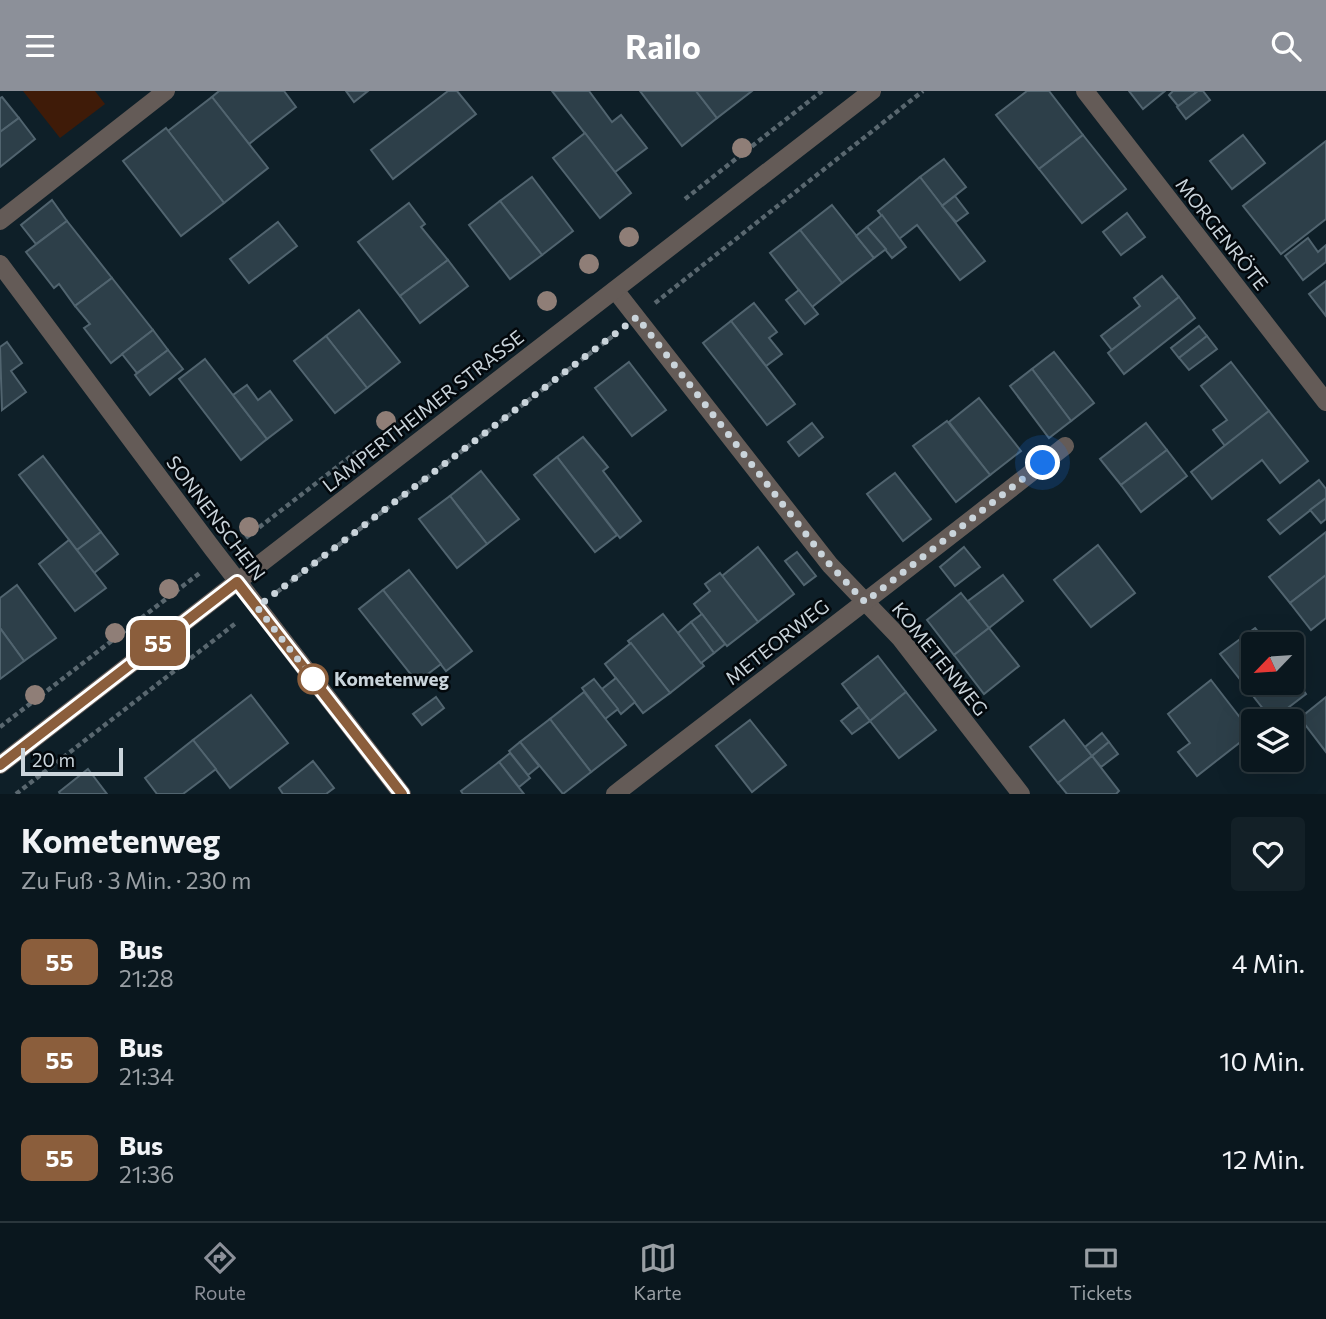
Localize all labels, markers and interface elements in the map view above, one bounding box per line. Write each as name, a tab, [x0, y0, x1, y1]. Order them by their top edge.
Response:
text: Railo	[625, 26, 701, 66]
icon: menu	[21, 27, 59, 65]
icon: search	[1267, 27, 1305, 65]
street label: MORGENRÖTE	[1171, 173, 1273, 294]
street label: LAMPERTHEIMER STRASSE	[317, 325, 528, 496]
your location	[1025, 445, 1060, 480]
street label: SONNENSCHEIN	[162, 451, 271, 585]
street label: METEORWEG	[720, 594, 833, 689]
street label: KOMETENWEG	[888, 597, 993, 720]
line badge: 55	[127, 620, 190, 666]
text: 55	[144, 628, 172, 657]
north arrow	[1241, 632, 1304, 695]
map controls	[1241, 632, 1304, 772]
marker: Kometenweg	[298, 664, 328, 694]
place label: Kometenweg	[334, 667, 449, 690]
button: layers	[1241, 709, 1304, 772]
scale bar	[21, 745, 122, 777]
text: 20 m	[32, 748, 75, 771]
button: heart	[1231, 817, 1305, 891]
text: Kometenweg	[21, 819, 220, 860]
text: Zu Fuß · 3 Min. · 230 m	[21, 866, 251, 894]
text: Bus	[119, 933, 163, 964]
text: 55	[46, 947, 73, 976]
text: 4 Min.	[1232, 947, 1305, 978]
text: 21:28	[119, 964, 174, 992]
text: Bus	[119, 1031, 163, 1062]
text: 55	[46, 1045, 73, 1074]
text: 10 Min.	[1219, 1045, 1305, 1076]
text: 21:34	[119, 1062, 174, 1090]
text: Bus	[119, 1129, 163, 1160]
text: 55	[46, 1143, 73, 1172]
text: 12 Min.	[1222, 1143, 1305, 1174]
text: 21:36	[119, 1160, 174, 1188]
tab: Route	[194, 1239, 246, 1304]
tab: Karte	[634, 1239, 682, 1304]
tab: Tickets	[1069, 1239, 1132, 1304]

